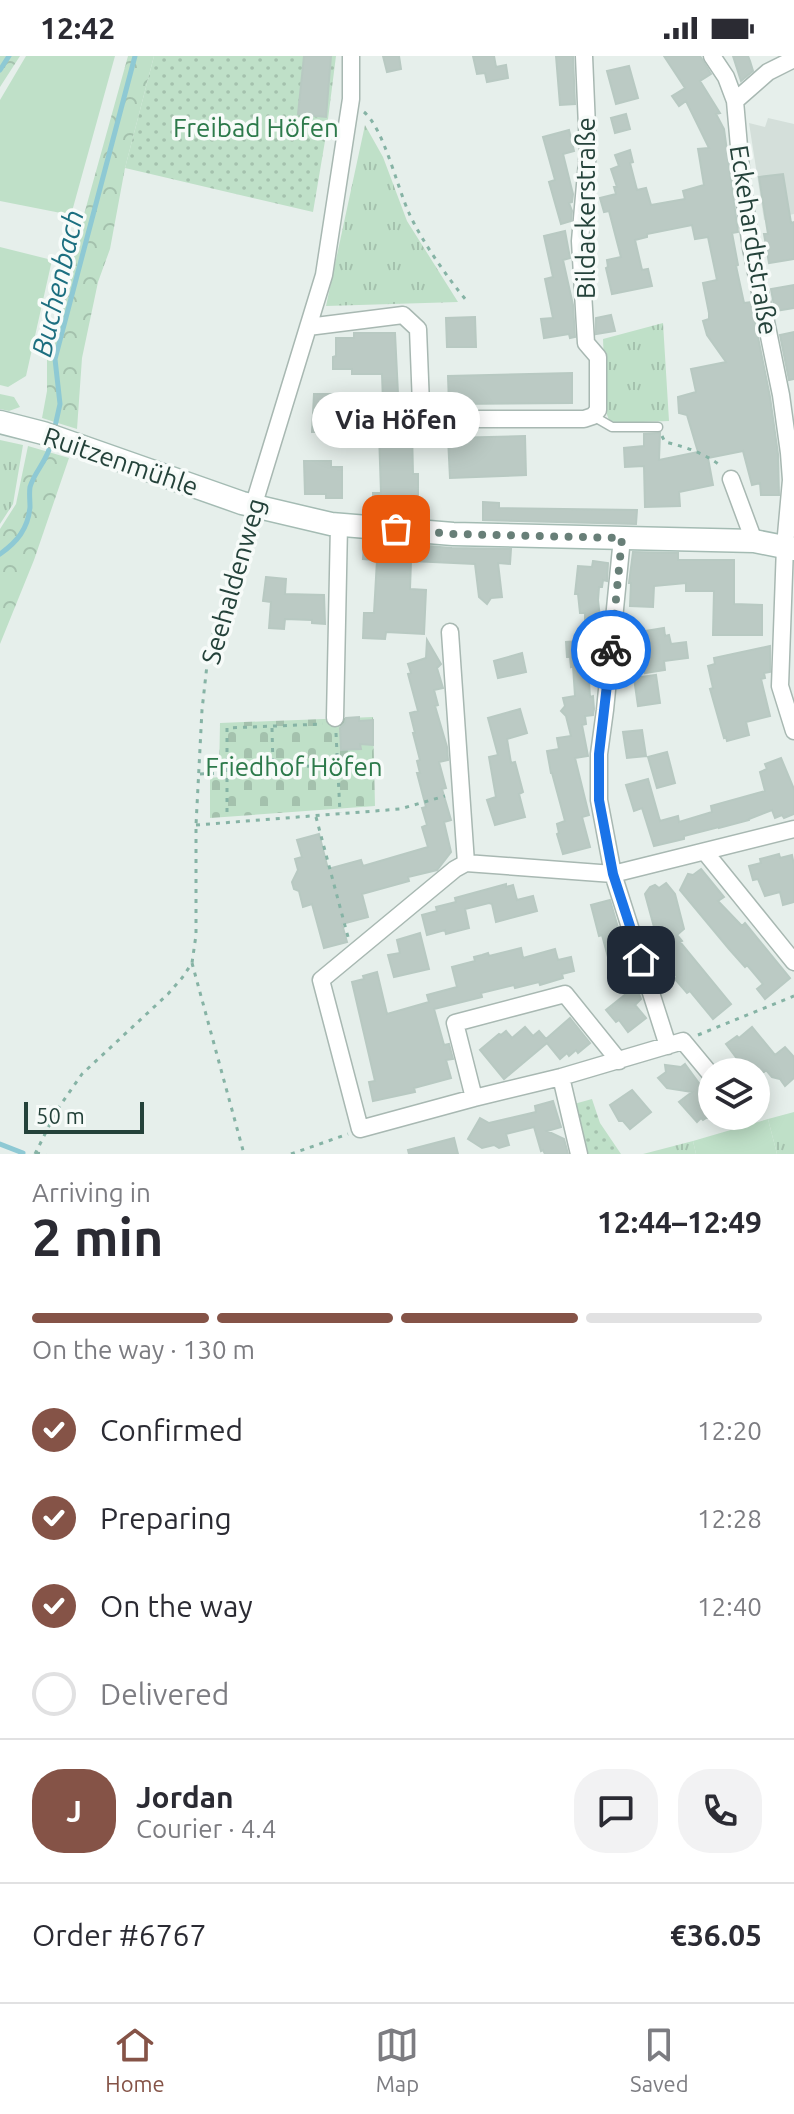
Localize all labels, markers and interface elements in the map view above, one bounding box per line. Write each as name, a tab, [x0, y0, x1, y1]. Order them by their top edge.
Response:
text: 12:42	[40, 11, 115, 45]
park label: Freibad Höfen	[173, 113, 339, 142]
street label: Bildackerstraße	[571, 117, 600, 299]
street label: Eckehardtstraße	[725, 143, 783, 337]
water label: Buchenbach	[25, 207, 89, 359]
callout: Via Höfen	[312, 393, 480, 449]
text: Via Höfen	[335, 405, 457, 434]
street label: Ruitzenmühle	[40, 421, 202, 501]
street label: Seehaldenweg	[195, 495, 271, 667]
pin	[362, 495, 430, 563]
icon: bag	[374, 507, 418, 551]
courier	[571, 610, 651, 690]
icon: bike	[589, 628, 633, 672]
park label: Friedhof Höfen	[205, 752, 383, 781]
pin	[607, 926, 675, 994]
icon: home	[619, 938, 663, 982]
map controls	[698, 1058, 770, 1130]
button: layers	[698, 1058, 770, 1130]
scale bar	[24, 1098, 144, 1134]
text: 50 m	[36, 1103, 85, 1128]
text: Arriving in	[32, 1178, 151, 1207]
text: 12:44–12:49	[597, 1205, 762, 1239]
text: 2 min	[32, 1208, 163, 1266]
text: On the way · 130 m	[32, 1335, 255, 1364]
icon: check	[32, 1408, 76, 1452]
text: Confirmed	[100, 1413, 243, 1447]
text: 12:20	[697, 1416, 762, 1445]
icon: check	[32, 1496, 76, 1540]
text: Preparing	[100, 1501, 232, 1535]
text: 12:28	[697, 1504, 762, 1533]
icon: check	[32, 1584, 76, 1628]
text: On the way	[100, 1589, 253, 1623]
text: 12:40	[697, 1592, 762, 1621]
text: Delivered	[100, 1677, 229, 1711]
button: chat	[574, 1769, 658, 1853]
button: phone	[678, 1769, 762, 1853]
text: Jordan	[136, 1780, 234, 1814]
text: J	[66, 1794, 82, 1828]
text: Courier · 4.4	[136, 1814, 276, 1843]
text: Order #6767	[32, 1918, 206, 1952]
text: €36.05	[670, 1918, 762, 1952]
tab: Home	[105, 2023, 165, 2096]
tab: Map	[375, 2023, 419, 2096]
tab: Saved	[630, 2023, 689, 2096]

